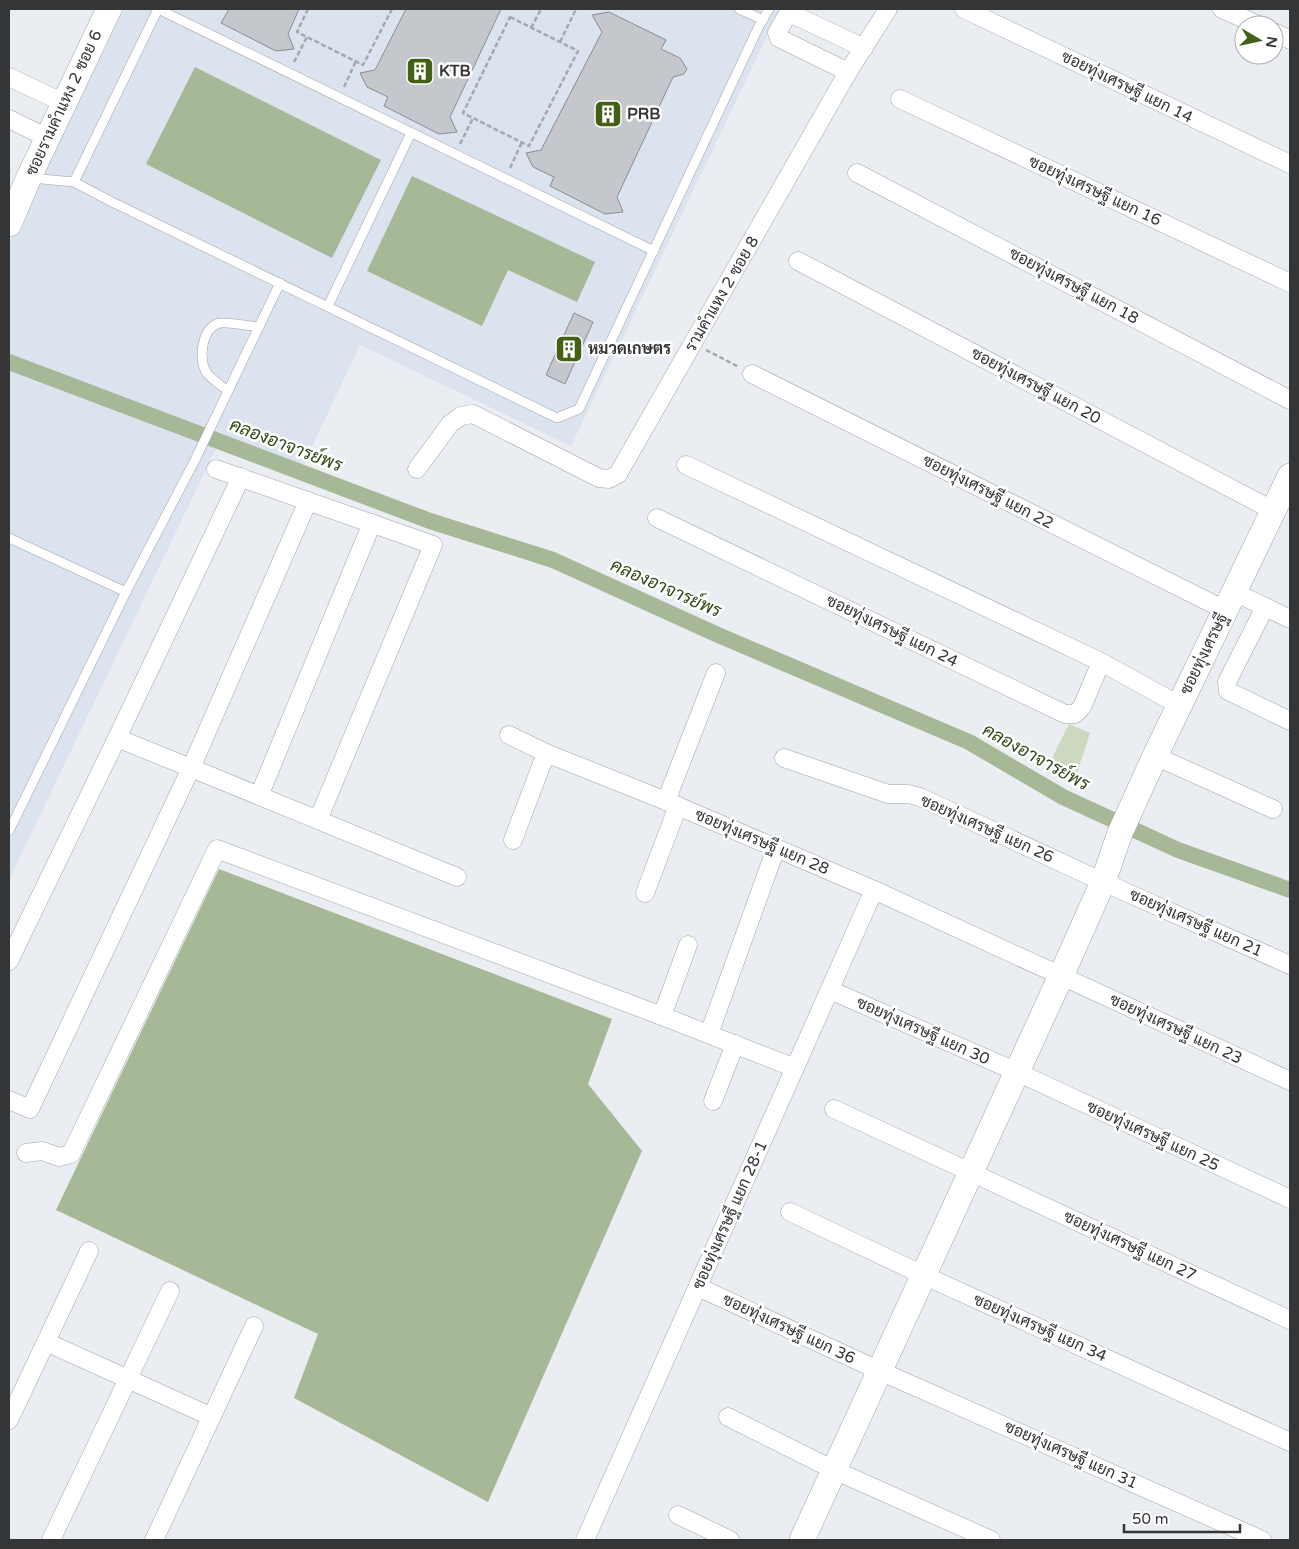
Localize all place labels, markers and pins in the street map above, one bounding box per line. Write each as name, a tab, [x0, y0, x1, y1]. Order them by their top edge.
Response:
building icon: KTB	[405, 56, 435, 86]
place label: KTB	[439, 61, 471, 81]
building icon: PRB	[593, 99, 623, 129]
place label: PRB	[627, 104, 660, 124]
building icon: หมวดเกษตร	[554, 334, 584, 364]
place label: หมวดเกษตร	[588, 339, 671, 359]

